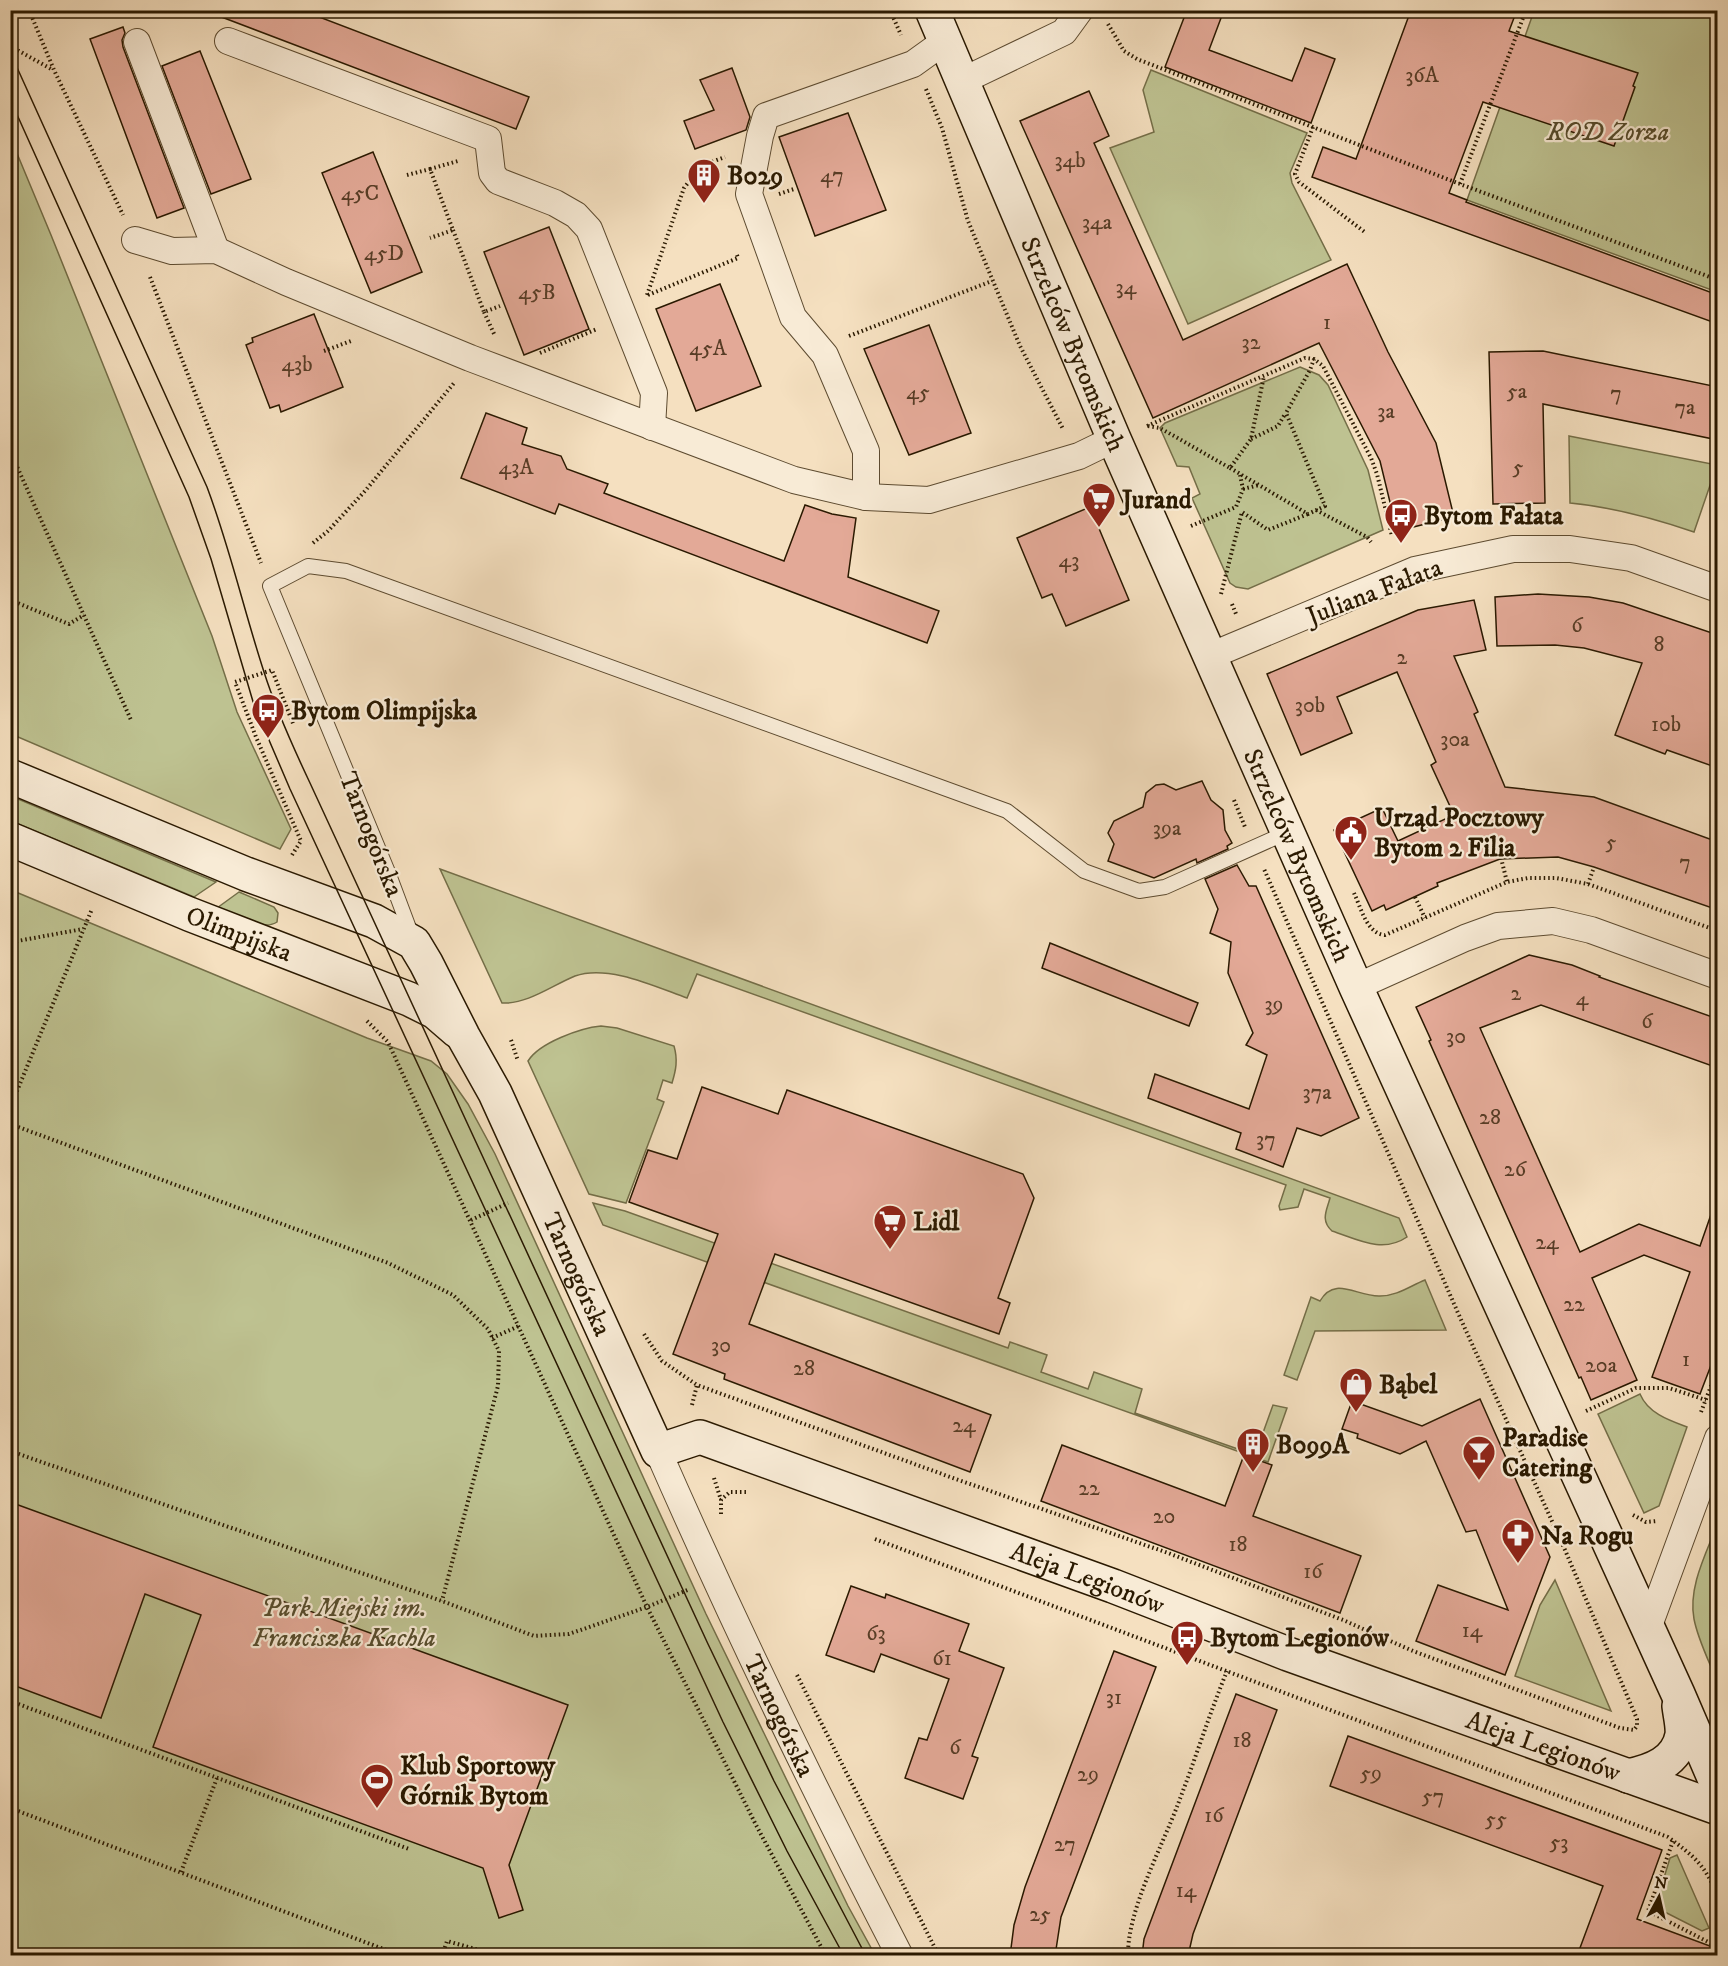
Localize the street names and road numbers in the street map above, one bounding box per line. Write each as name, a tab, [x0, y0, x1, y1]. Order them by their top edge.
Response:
street label: Strzelców Bytomskich	[1012, 232, 1133, 458]
street label: Juliana Fałata	[1300, 551, 1447, 634]
street label: Strzelców Bytomskich	[1235, 744, 1358, 968]
street label: Tarnogórska	[331, 767, 411, 902]
street label: Olimpijska	[181, 899, 296, 970]
street label: Tarnogórska	[534, 1208, 618, 1341]
street label: Aleja Legionów	[1005, 1535, 1169, 1623]
street label: Tarnogórska	[735, 1649, 822, 1783]
street label: Aleja Legionów	[1461, 1704, 1625, 1790]

